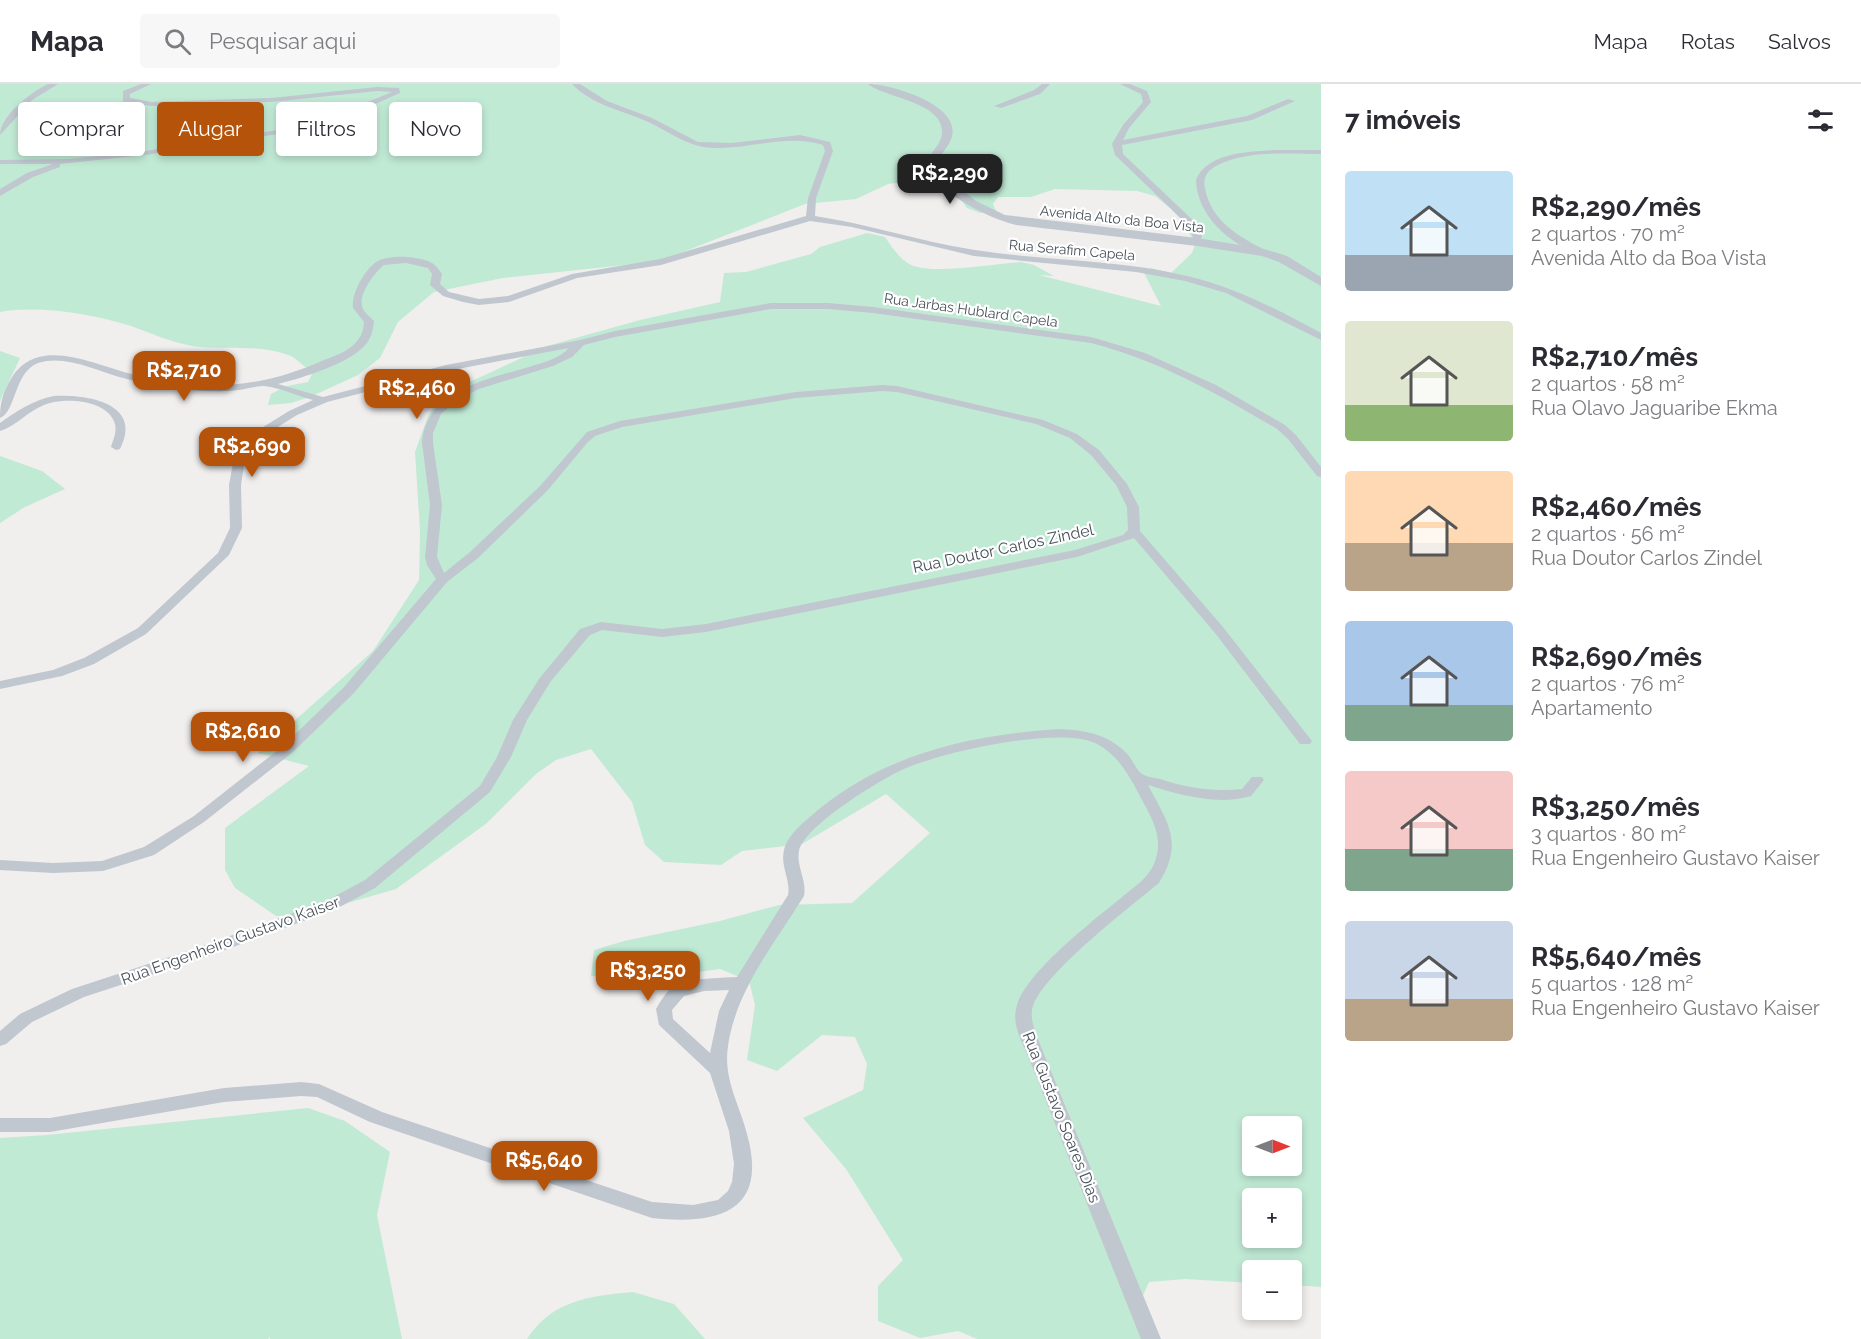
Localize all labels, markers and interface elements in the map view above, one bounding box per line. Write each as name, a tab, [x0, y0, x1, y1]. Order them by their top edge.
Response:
search box	[140, 14, 560, 68]
text: Mapa	[30, 25, 104, 58]
icon: search	[161, 25, 194, 58]
text: Pesquisar aqui	[209, 28, 356, 54]
text: Mapa	[1594, 29, 1648, 54]
text: Rotas	[1681, 29, 1735, 54]
text: Salvos	[1768, 29, 1831, 54]
chip: Comprar	[18, 102, 145, 156]
chip: Alugar	[157, 102, 264, 156]
chip: Filtros	[276, 102, 377, 156]
chip: Novo	[389, 102, 482, 156]
icon: filters	[1804, 104, 1837, 137]
text: 7 imóveis	[1345, 105, 1461, 135]
pin: R$2,290	[895, 154, 1005, 205]
text: R$2,290	[911, 161, 989, 185]
text: R$2,290/mês	[1531, 192, 1701, 222]
icon: home	[1393, 195, 1465, 267]
street label: Avenida Alto da Boa Vista	[1039, 202, 1205, 236]
text: 2 quartos · 70 m²	[1531, 222, 1685, 246]
street label: Rua Serafim Capela	[1008, 237, 1136, 263]
text: Avenida Alto da Boa Vista	[1531, 246, 1766, 270]
street label: Rua Jarbas Hublard Capela	[883, 290, 1059, 330]
text: R$2,710/mês	[1531, 342, 1698, 372]
icon: home	[1393, 345, 1465, 417]
pin: R$2,710	[129, 351, 239, 402]
text: R$2,710	[147, 358, 221, 382]
pin: R$2,460	[362, 369, 472, 420]
text: 2 quartos · 58 m²	[1531, 372, 1685, 396]
text: R$2,460	[378, 376, 456, 400]
text: Rua Olavo Jaguaribe Ekma	[1531, 396, 1778, 420]
pin: R$2,690	[197, 427, 307, 478]
text: R$2,690	[213, 434, 291, 458]
text: R$2,460/mês	[1531, 492, 1702, 522]
icon: home	[1393, 495, 1465, 567]
street label: Rua Doutor Carlos Zindel	[911, 520, 1096, 577]
text: 2 quartos · 56 m²	[1531, 522, 1685, 546]
text: Rua Doutor Carlos Zindel	[1531, 546, 1762, 570]
text: R$2,690/mês	[1531, 642, 1702, 672]
icon: home	[1393, 645, 1465, 717]
text: 2 quartos · 76 m²	[1531, 672, 1685, 696]
text: Apartamento	[1531, 696, 1653, 720]
pin: R$2,610	[188, 712, 298, 763]
text: R$2,610	[205, 719, 281, 743]
text: R$3,250/mês	[1531, 792, 1700, 822]
icon: home	[1393, 795, 1465, 867]
text: 3 quartos · 80 m²	[1531, 822, 1686, 846]
text: Rua Engenheiro Gustavo Kaiser	[1531, 846, 1820, 870]
street label: Rua Engenheiro Gustavo Kaiser	[118, 892, 342, 989]
text: R$5,640/mês	[1531, 942, 1701, 972]
icon: home	[1393, 945, 1465, 1017]
pin: R$3,250	[593, 951, 703, 1002]
text: R$3,250	[610, 958, 686, 982]
text: 5 quartos · 128 m²	[1531, 972, 1693, 996]
text: Rua Engenheiro Gustavo Kaiser	[1531, 996, 1820, 1020]
street label: Rua Gustavo Soares Dias	[1018, 1029, 1105, 1206]
north arrow	[1242, 1116, 1302, 1176]
map controls	[1242, 1116, 1302, 1320]
pin: R$5,640	[489, 1141, 599, 1192]
text: R$5,640	[505, 1148, 583, 1172]
button: +	[1242, 1188, 1302, 1248]
button: −	[1242, 1260, 1302, 1320]

